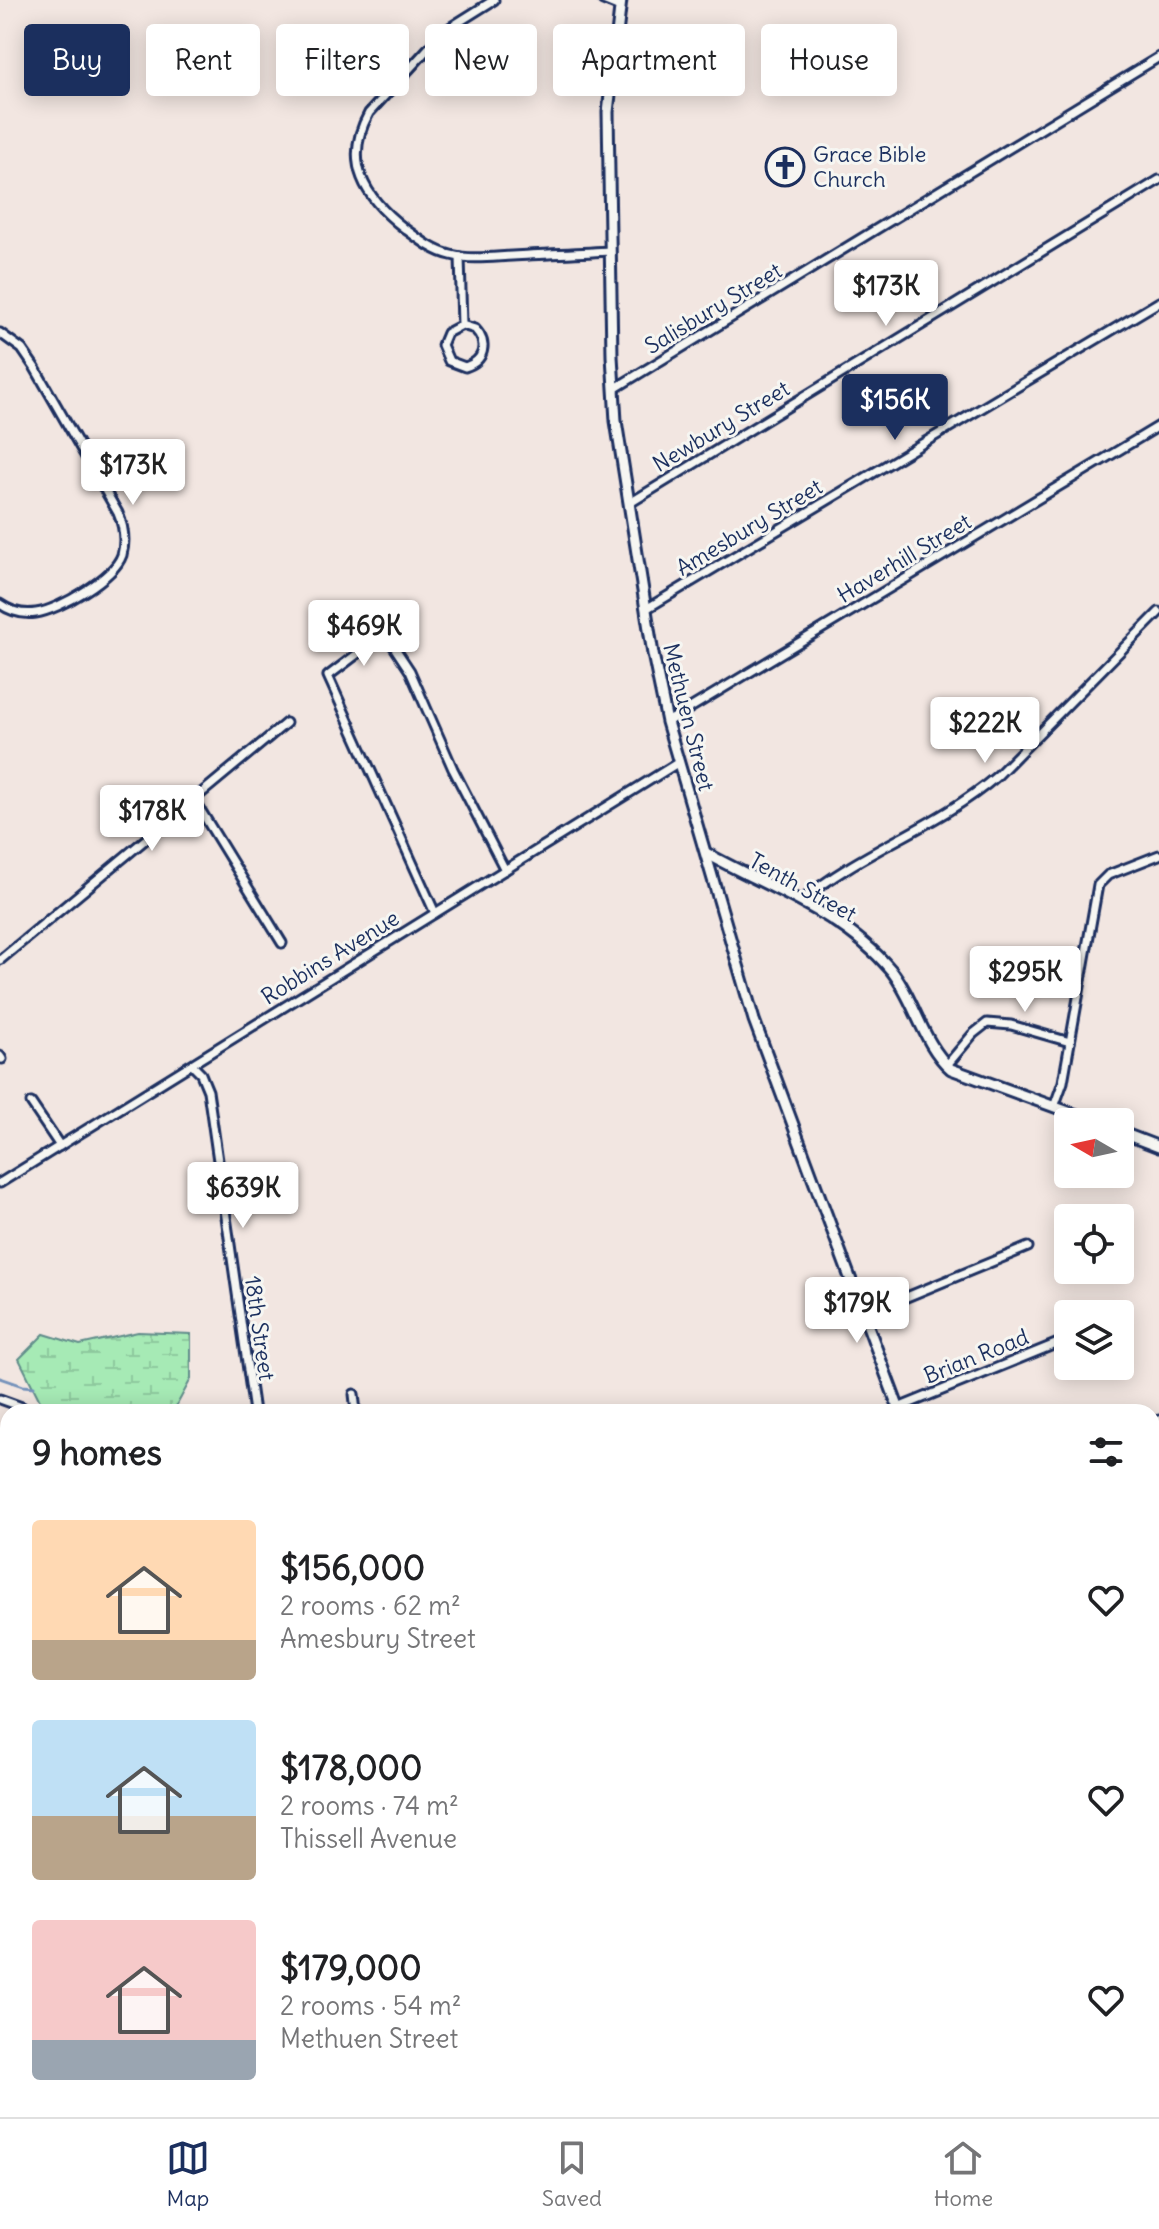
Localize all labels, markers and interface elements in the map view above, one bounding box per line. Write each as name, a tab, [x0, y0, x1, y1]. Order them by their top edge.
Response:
chip: Buy	[24, 24, 130, 96]
chip: Rent	[146, 24, 260, 96]
chip: Filters	[276, 24, 409, 96]
chip: New	[425, 24, 537, 96]
chip: Apartment	[553, 24, 745, 96]
chip: House	[761, 24, 897, 96]
place label: Grace Bible Church	[813, 140, 926, 193]
church icon: Grace Bible Church	[764, 146, 806, 188]
street label: Salisbury Street	[639, 256, 787, 360]
pin: $173K	[830, 260, 942, 328]
text: $173K	[852, 269, 920, 302]
street label: Newbury Street	[648, 374, 794, 478]
pin: $156K	[839, 374, 951, 442]
text: $156K	[860, 383, 930, 416]
pin: $173K	[77, 439, 189, 507]
text: $173K	[99, 448, 167, 481]
street label: Amesbury Street	[671, 472, 827, 582]
street label: Haverhill Street	[832, 507, 976, 609]
pin: $469K	[308, 600, 420, 668]
text: $469K	[326, 609, 402, 642]
street label: Methuen Street	[657, 640, 721, 794]
pin: $222K	[929, 697, 1041, 765]
text: $222K	[948, 706, 1022, 739]
pin: $178K	[96, 785, 208, 853]
text: $178K	[118, 794, 186, 827]
street label: Tenth Street	[744, 846, 862, 928]
street label: Robbins Avenue	[256, 903, 404, 1011]
pin: $295K	[969, 946, 1081, 1014]
text: $295K	[988, 955, 1062, 988]
north arrow	[1054, 1108, 1134, 1188]
map controls	[1054, 1108, 1134, 1380]
pin: $639K	[187, 1162, 299, 1230]
text: $639K	[205, 1171, 281, 1204]
button: locate	[1054, 1204, 1134, 1284]
street label: 18th Street	[239, 1274, 281, 1382]
pin: $179K	[801, 1277, 913, 1345]
text: $179K	[823, 1286, 891, 1319]
button: layers	[1054, 1300, 1134, 1380]
street label: Brian Road	[920, 1322, 1032, 1390]
icon: filters	[1084, 1430, 1128, 1474]
text: 9 homes	[32, 1431, 162, 1474]
text: $156,000	[280, 1546, 425, 1589]
icon: home	[96, 1552, 192, 1648]
icon: heart	[1084, 1578, 1128, 1622]
text: 2 rooms · 62 m²	[280, 1589, 461, 1622]
text: Amesbury Street	[280, 1622, 476, 1655]
text: $178,000	[280, 1746, 422, 1789]
icon: home	[96, 1752, 192, 1848]
icon: heart	[1084, 1778, 1128, 1822]
text: 2 rooms · 74 m²	[280, 1789, 459, 1822]
text: Thissell Avenue	[280, 1822, 457, 1855]
text: $179,000	[280, 1946, 422, 1989]
icon: home	[96, 1952, 192, 2048]
icon: heart	[1084, 1978, 1128, 2022]
text: 2 rooms · 54 m²	[280, 1989, 462, 2022]
text: Methuen Street	[280, 2022, 458, 2055]
tab: Map	[166, 2136, 210, 2212]
tab: Saved	[542, 2136, 602, 2212]
tab: Home	[934, 2136, 993, 2212]

